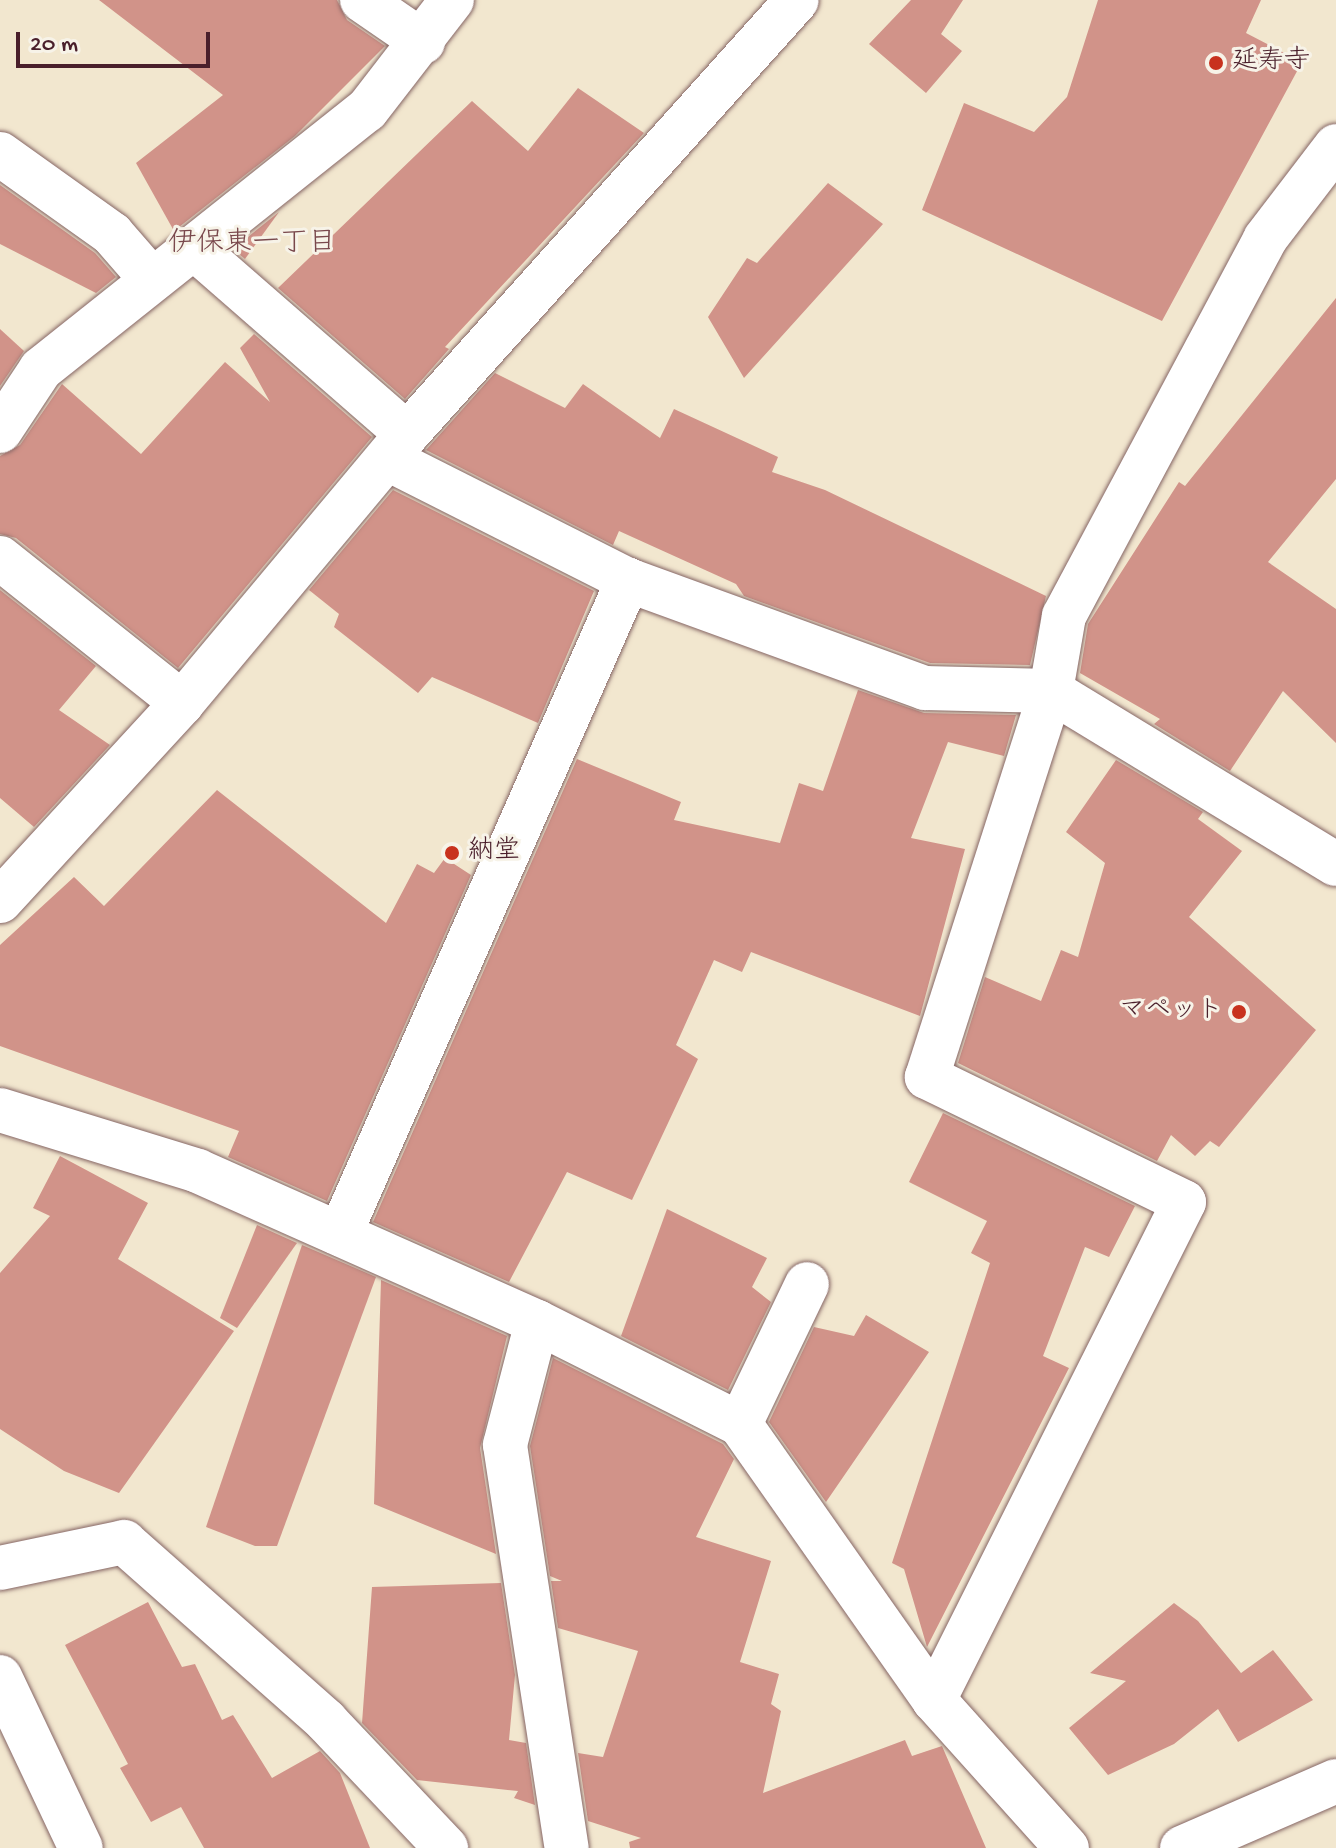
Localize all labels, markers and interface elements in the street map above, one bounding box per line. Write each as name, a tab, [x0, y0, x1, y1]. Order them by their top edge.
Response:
scale bar	[20, 16, 214, 66]
text: 20 m	[30, 31, 78, 60]
place label: 延寿寺	[1232, 47, 1310, 79]
marker: 延寿寺	[1207, 54, 1225, 72]
district label: 伊保東一丁目	[168, 228, 336, 262]
place label: 納堂	[468, 837, 520, 869]
marker: 納堂	[443, 844, 461, 862]
place label: マペット	[1119, 996, 1223, 1028]
marker: マペット	[1230, 1003, 1248, 1021]

